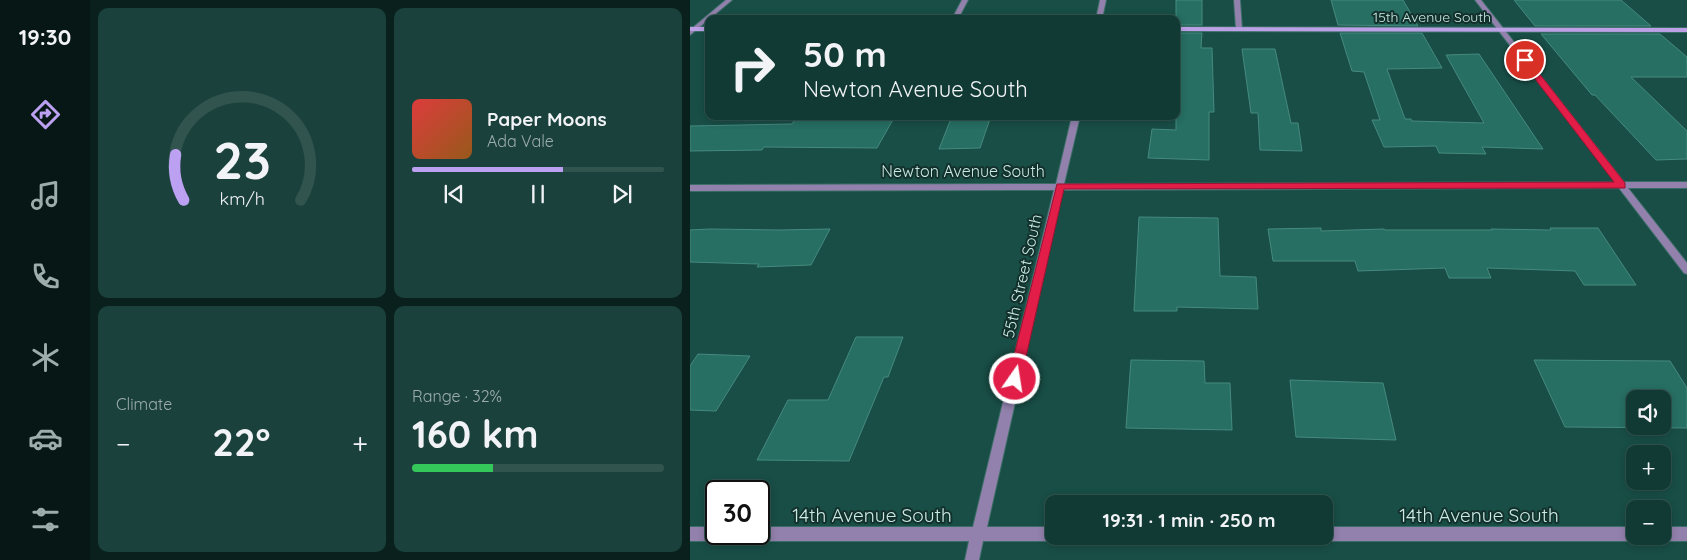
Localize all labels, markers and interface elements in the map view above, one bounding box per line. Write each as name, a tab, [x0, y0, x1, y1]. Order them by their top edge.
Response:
street label: 15th Avenue South	[1373, 8, 1491, 26]
text: 19:30	[19, 23, 71, 51]
text: 50 m	[803, 32, 887, 76]
icon: right	[720, 35, 785, 100]
pin	[1504, 39, 1546, 81]
icon: arrive	[1511, 46, 1539, 74]
text: Newton Avenue South	[803, 75, 1028, 103]
icon: directions	[28, 97, 63, 132]
text: Paper Moons	[487, 107, 607, 131]
text: 23	[213, 127, 271, 192]
text: Ada Vale	[487, 131, 554, 151]
street label: Newton Avenue South	[881, 161, 1045, 181]
icon: music	[28, 178, 63, 213]
icon: previous	[440, 180, 468, 208]
icon: pause	[524, 180, 552, 208]
icon: next	[608, 180, 636, 208]
text: km/h	[219, 187, 265, 209]
street label: 55th Street South	[998, 212, 1046, 340]
icon: phone	[28, 259, 63, 294]
icon: climate	[28, 340, 63, 375]
position arrow	[988, 352, 1040, 404]
text: Range · 32%	[412, 386, 502, 406]
map controls	[1626, 390, 1671, 545]
button: sound	[1626, 390, 1671, 435]
text: Climate	[116, 394, 172, 414]
text: 160 km	[412, 410, 538, 458]
text: 22°	[212, 418, 270, 466]
icon: car	[28, 421, 63, 456]
text: −	[116, 426, 131, 461]
text: +	[352, 426, 368, 461]
button: +	[1626, 445, 1671, 490]
speed limit sign: 30	[705, 480, 770, 545]
button: −	[1626, 500, 1671, 545]
icon: filters	[28, 502, 63, 537]
street label: 14th Avenue South	[792, 503, 952, 527]
street label: 14th Avenue South	[1399, 503, 1559, 527]
text: 19:31 · 1 min · 250 m	[1103, 508, 1275, 532]

